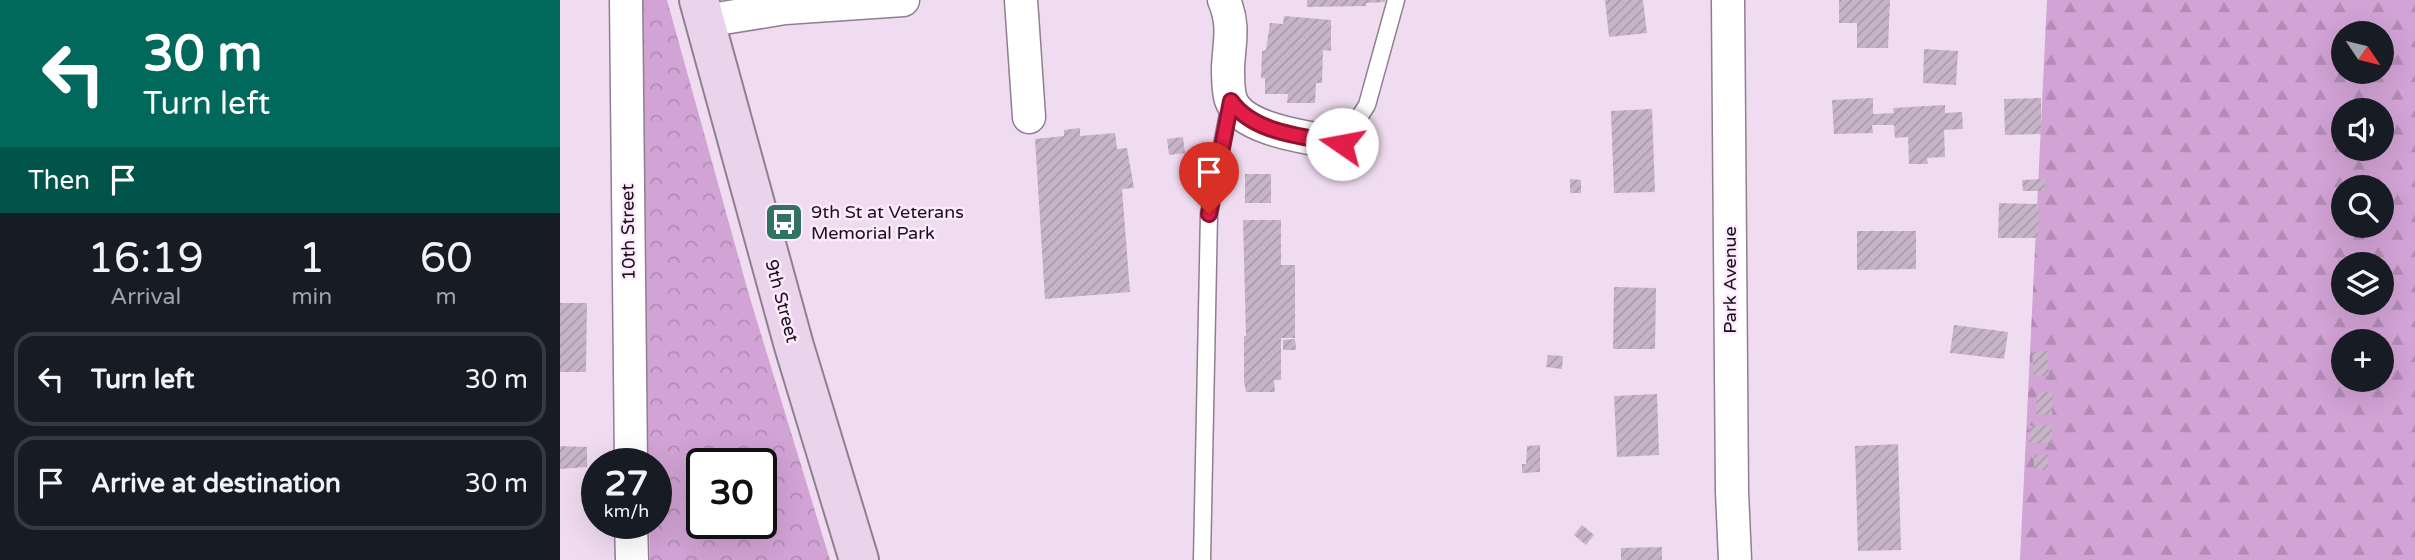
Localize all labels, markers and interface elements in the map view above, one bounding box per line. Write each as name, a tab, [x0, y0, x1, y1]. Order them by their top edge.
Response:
north arrow	[2331, 21, 2394, 84]
map controls	[2331, 21, 2394, 392]
text: 30 m	[143, 25, 262, 84]
icon: left	[28, 28, 119, 119]
text: Turn left	[143, 85, 270, 123]
button: sound	[2331, 98, 2394, 161]
position arrow	[1305, 107, 1379, 181]
pin	[1179, 142, 1239, 214]
icon: arrive	[1190, 153, 1228, 191]
icon: arrive	[104, 161, 142, 199]
text: Then	[28, 165, 90, 196]
button: search	[2331, 175, 2394, 238]
street label: 10th Street	[616, 183, 640, 280]
bus stop icon: 9th St at Veterans Memorial Park	[763, 201, 805, 243]
place label: 9th St at Veterans Memorial Park	[811, 201, 964, 244]
street label: Park Avenue	[1719, 226, 1741, 334]
text: 16:19	[87, 233, 204, 284]
text: 1	[299, 233, 325, 284]
text: 60	[420, 233, 473, 284]
button: layers	[2331, 252, 2394, 315]
street label: 9th Street	[760, 257, 804, 345]
text: Arrival	[110, 283, 181, 311]
text: min	[291, 283, 332, 311]
text: m	[436, 283, 457, 311]
button: +	[2331, 329, 2394, 392]
icon: left	[32, 360, 70, 398]
text: Turn left	[91, 364, 194, 395]
text: 30 m	[465, 364, 528, 395]
speed limit sign: 30	[686, 448, 777, 539]
text: 27	[605, 463, 648, 505]
icon: arrive	[32, 464, 70, 502]
text: Arrive at destination	[91, 468, 341, 499]
text: 30 m	[465, 468, 528, 499]
text: km/h	[604, 500, 649, 522]

